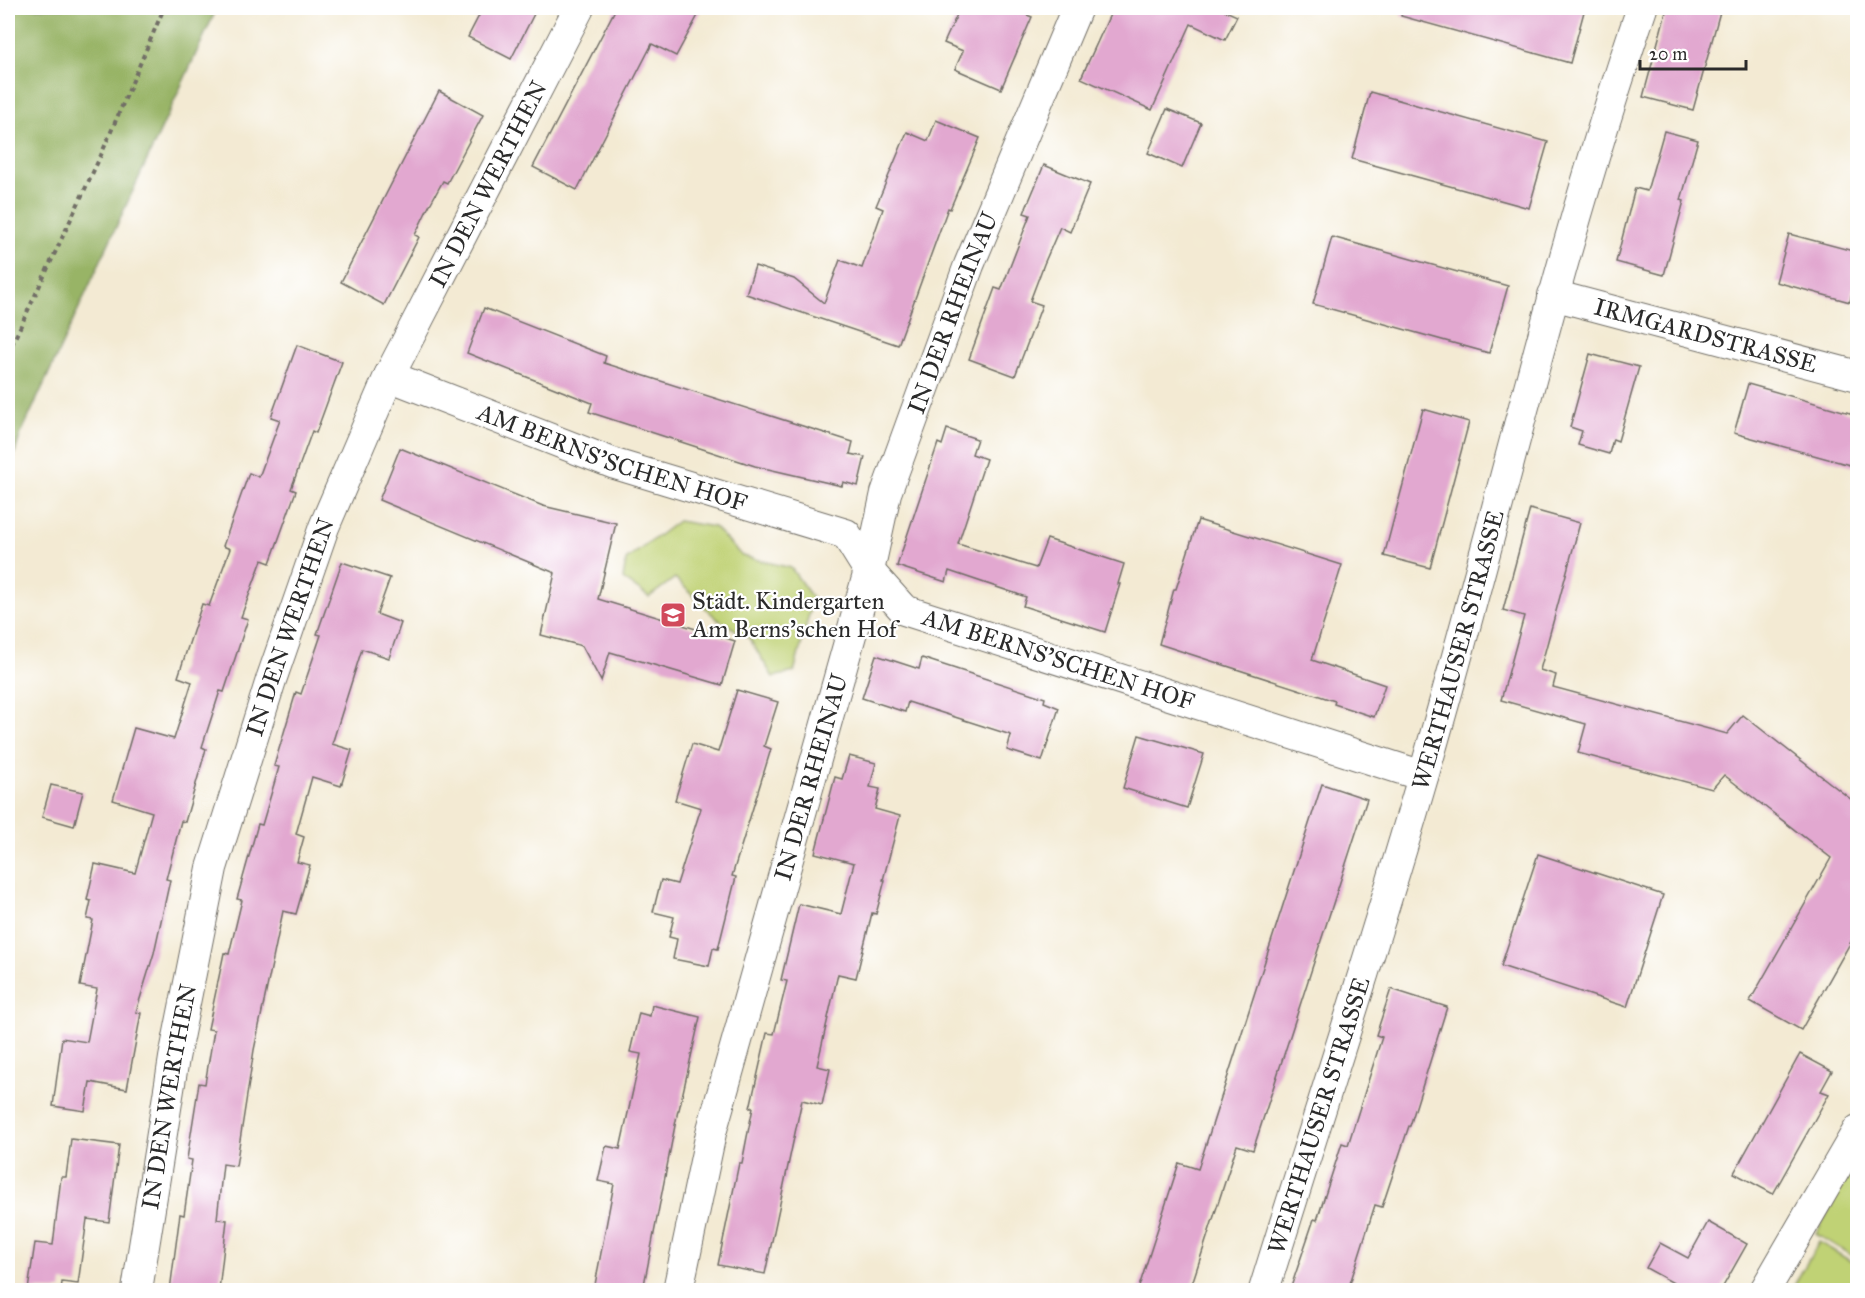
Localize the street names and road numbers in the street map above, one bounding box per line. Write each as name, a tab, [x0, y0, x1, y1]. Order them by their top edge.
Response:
street label: IN DEN WERTHEN	[422, 76, 554, 293]
street label: IN DER RHEINAU	[901, 208, 1005, 418]
street label: IRMGARDSTRASSE	[1591, 292, 1820, 379]
street label: AM BERNS'SCHEN HOF	[472, 397, 751, 518]
street label: WERTHAUSER STRASSE	[1405, 507, 1511, 793]
street label: IN DEN WERTHEN	[239, 514, 341, 740]
street label: AM BERNS'SCHEN HOF	[918, 602, 1198, 717]
street label: IN DER RHEINAU	[768, 670, 854, 884]
street label: WERTHAUSER STRASSE	[1261, 973, 1377, 1258]
street label: IN DEN WERTHEN	[135, 981, 203, 1212]

